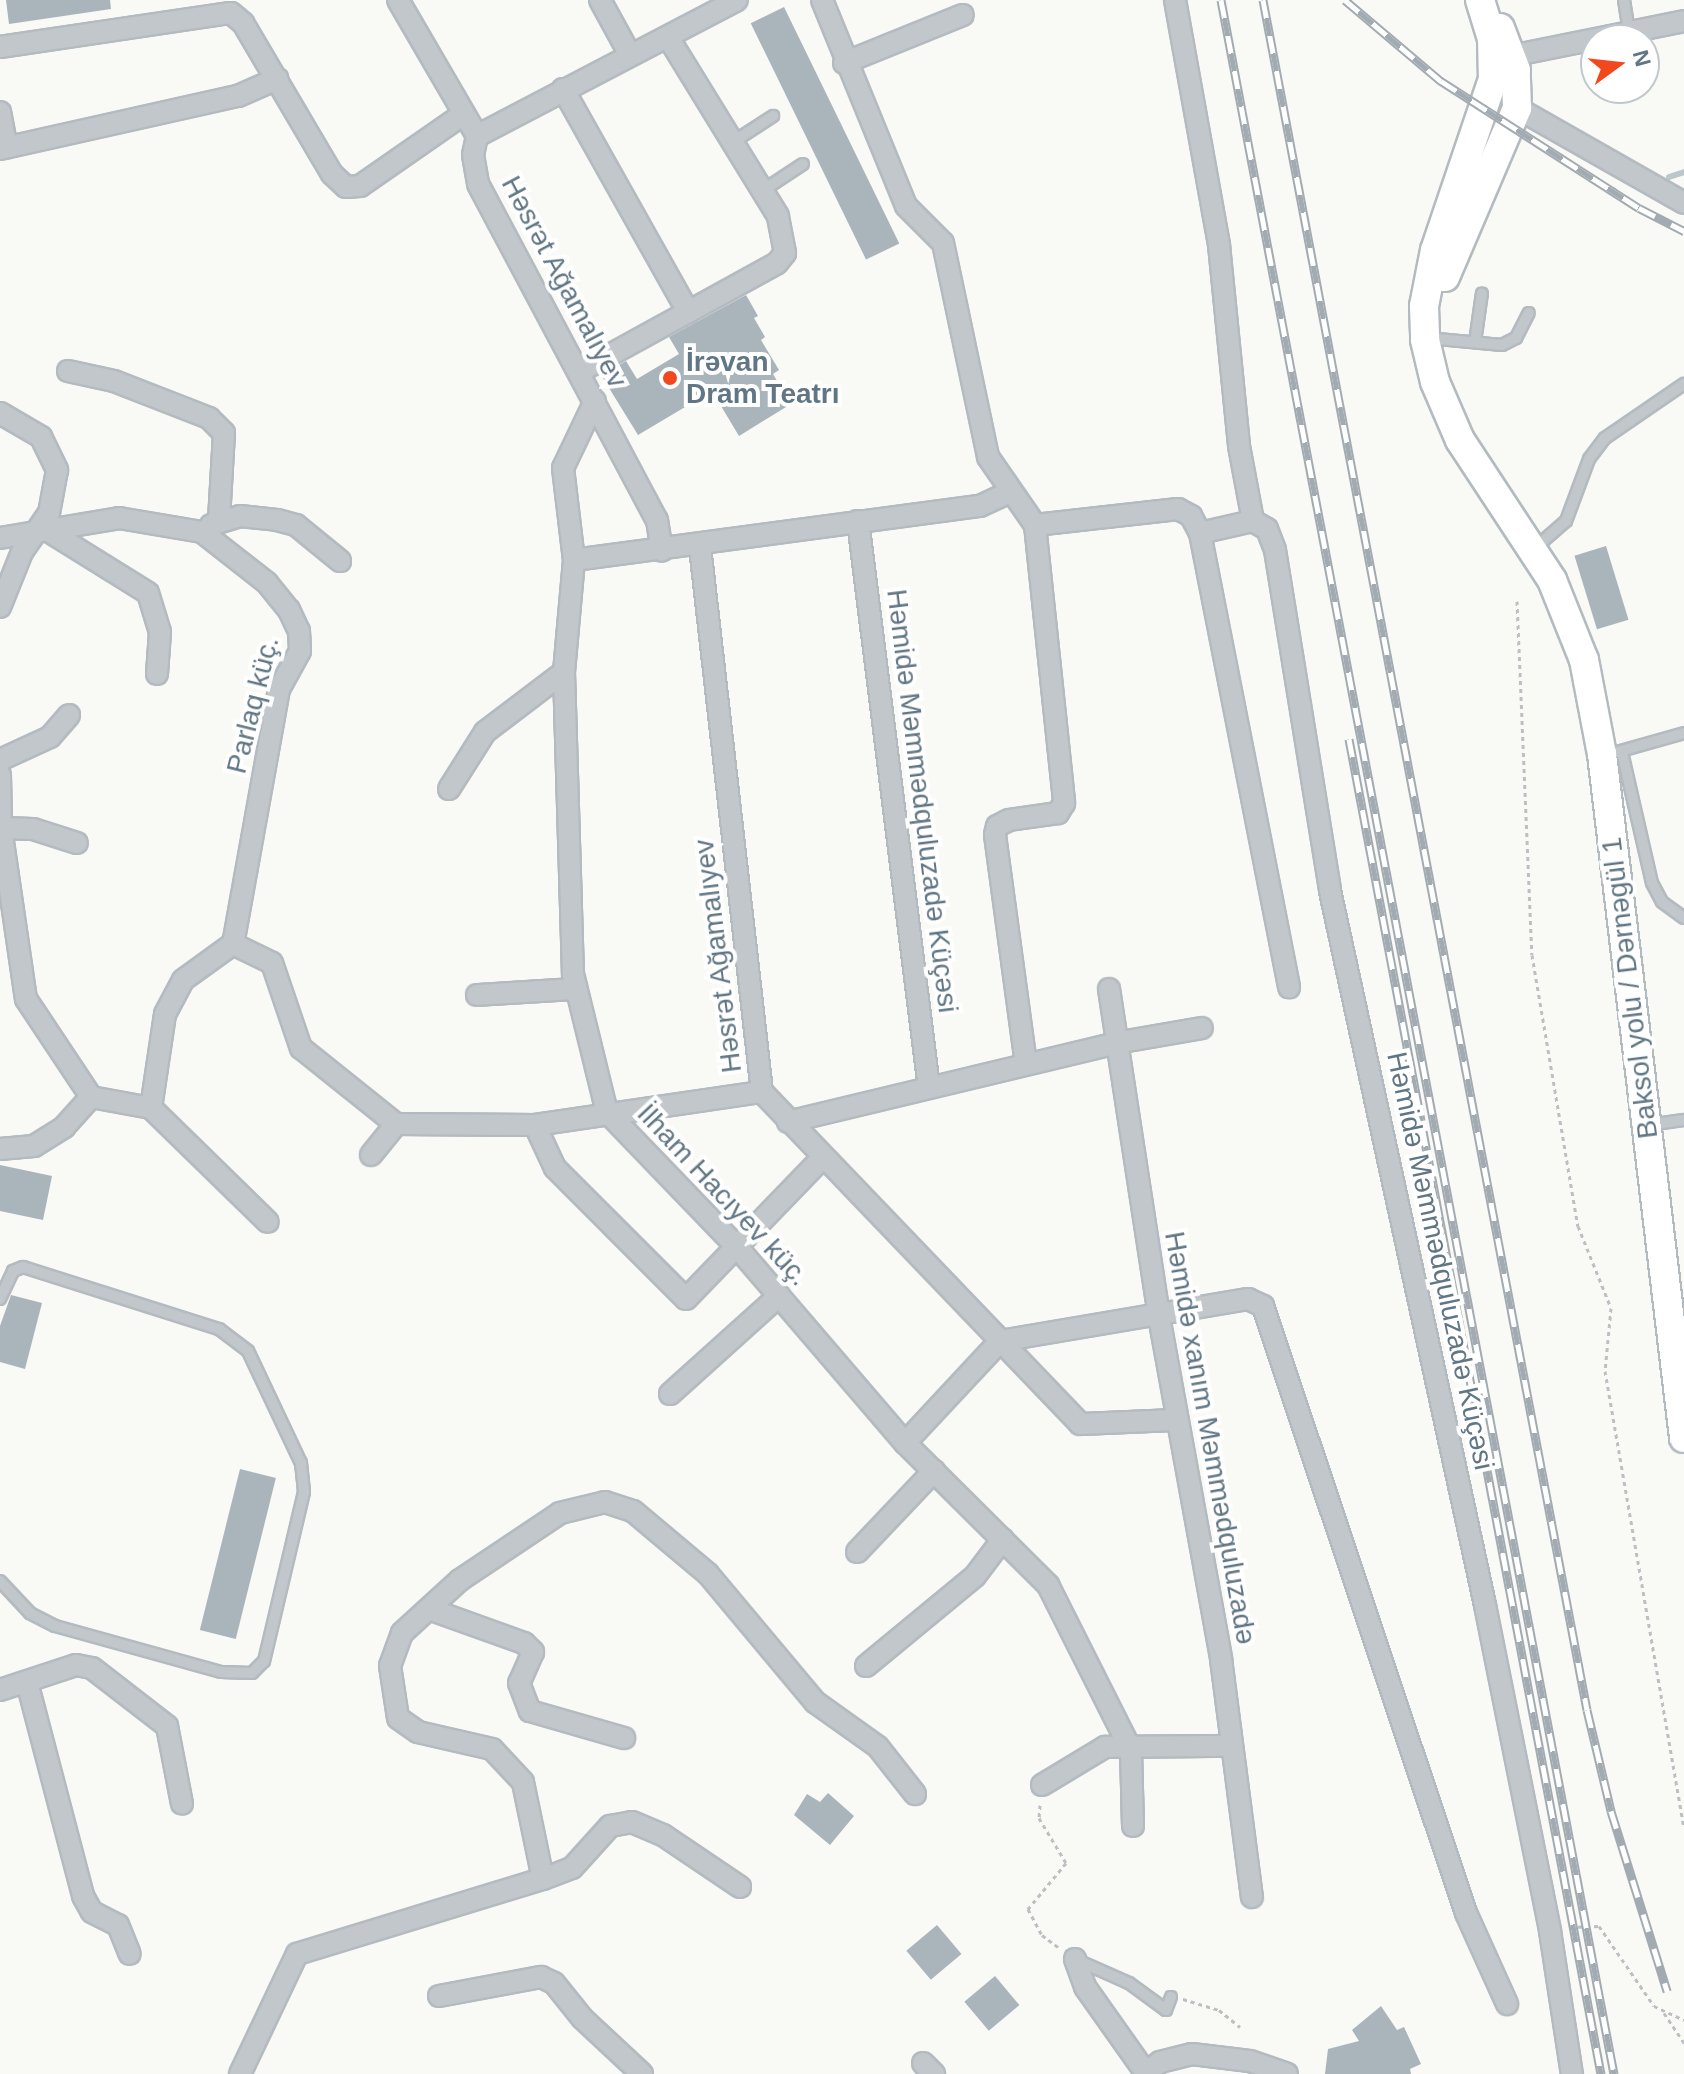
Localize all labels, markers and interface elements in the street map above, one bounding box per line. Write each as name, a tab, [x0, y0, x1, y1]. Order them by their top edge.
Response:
north arrow	[1580, 24, 1660, 104]
text: N	[1628, 47, 1656, 69]
street label: Həsrət Ağamalıyev	[494, 170, 634, 394]
place label: İrəvan Dram Teatrı	[686, 345, 840, 411]
marker: İrəvan Dram Teatrı	[661, 369, 679, 387]
street label: Həmidə Məmmədquluzadə Küçəsi	[879, 587, 965, 1015]
street label: Parlaq küç.	[220, 633, 286, 777]
street label: Baksol yolu / Dərnəgül 1	[1595, 835, 1665, 1141]
street label: Həsrət Ağamalıyev	[687, 837, 749, 1075]
street label: Həmidə Məmmədquluzadə Küçəsi	[1379, 1049, 1501, 1473]
street label: İlham Hacıyev küç.	[630, 1097, 816, 1293]
street label: Həmidə xanım Məmmədquluzadə	[1157, 1229, 1263, 1647]

